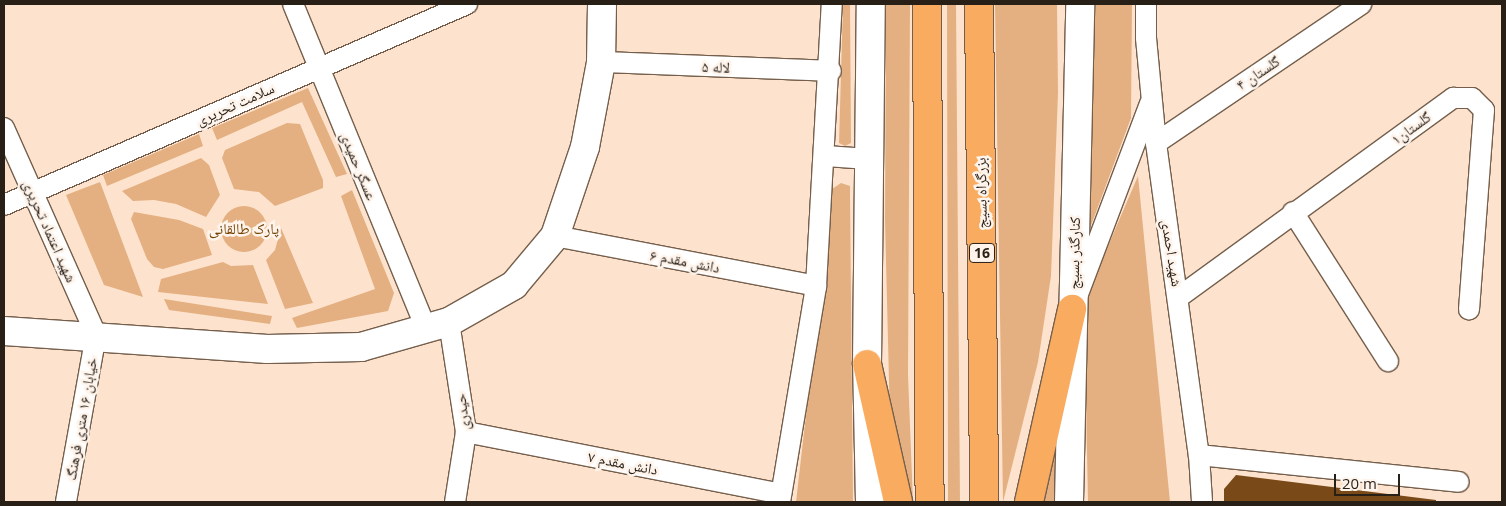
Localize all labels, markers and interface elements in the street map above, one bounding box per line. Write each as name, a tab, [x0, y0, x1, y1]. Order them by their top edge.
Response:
street label: گلستان ۴	[1233, 52, 1283, 94]
street label: لاله ۵	[702, 58, 730, 76]
street label: سلامت تحریری	[193, 79, 277, 129]
street label: گلستان۱	[1388, 108, 1434, 148]
street label: عسگر حمیدی	[337, 129, 381, 203]
street label: بزرگراه بسیج	[971, 157, 991, 229]
street label: شهید اعتماد تحریری	[19, 177, 81, 285]
street label: کنارگذر بسیج	[1064, 217, 1084, 289]
street label: شهید احمدی	[1158, 218, 1186, 288]
park label: پارک طالقانی	[209, 220, 279, 238]
road number: 16	[968, 242, 996, 264]
street label: دانش مقدم ۶	[649, 245, 721, 277]
street label: خیابان ۱۶ متری فرهنگ	[61, 356, 101, 482]
street label: حیدری	[451, 392, 473, 432]
street label: دانش مقدم ۷	[587, 447, 659, 479]
scale bar	[1336, 464, 1402, 496]
text: 20 m	[1342, 473, 1377, 493]

